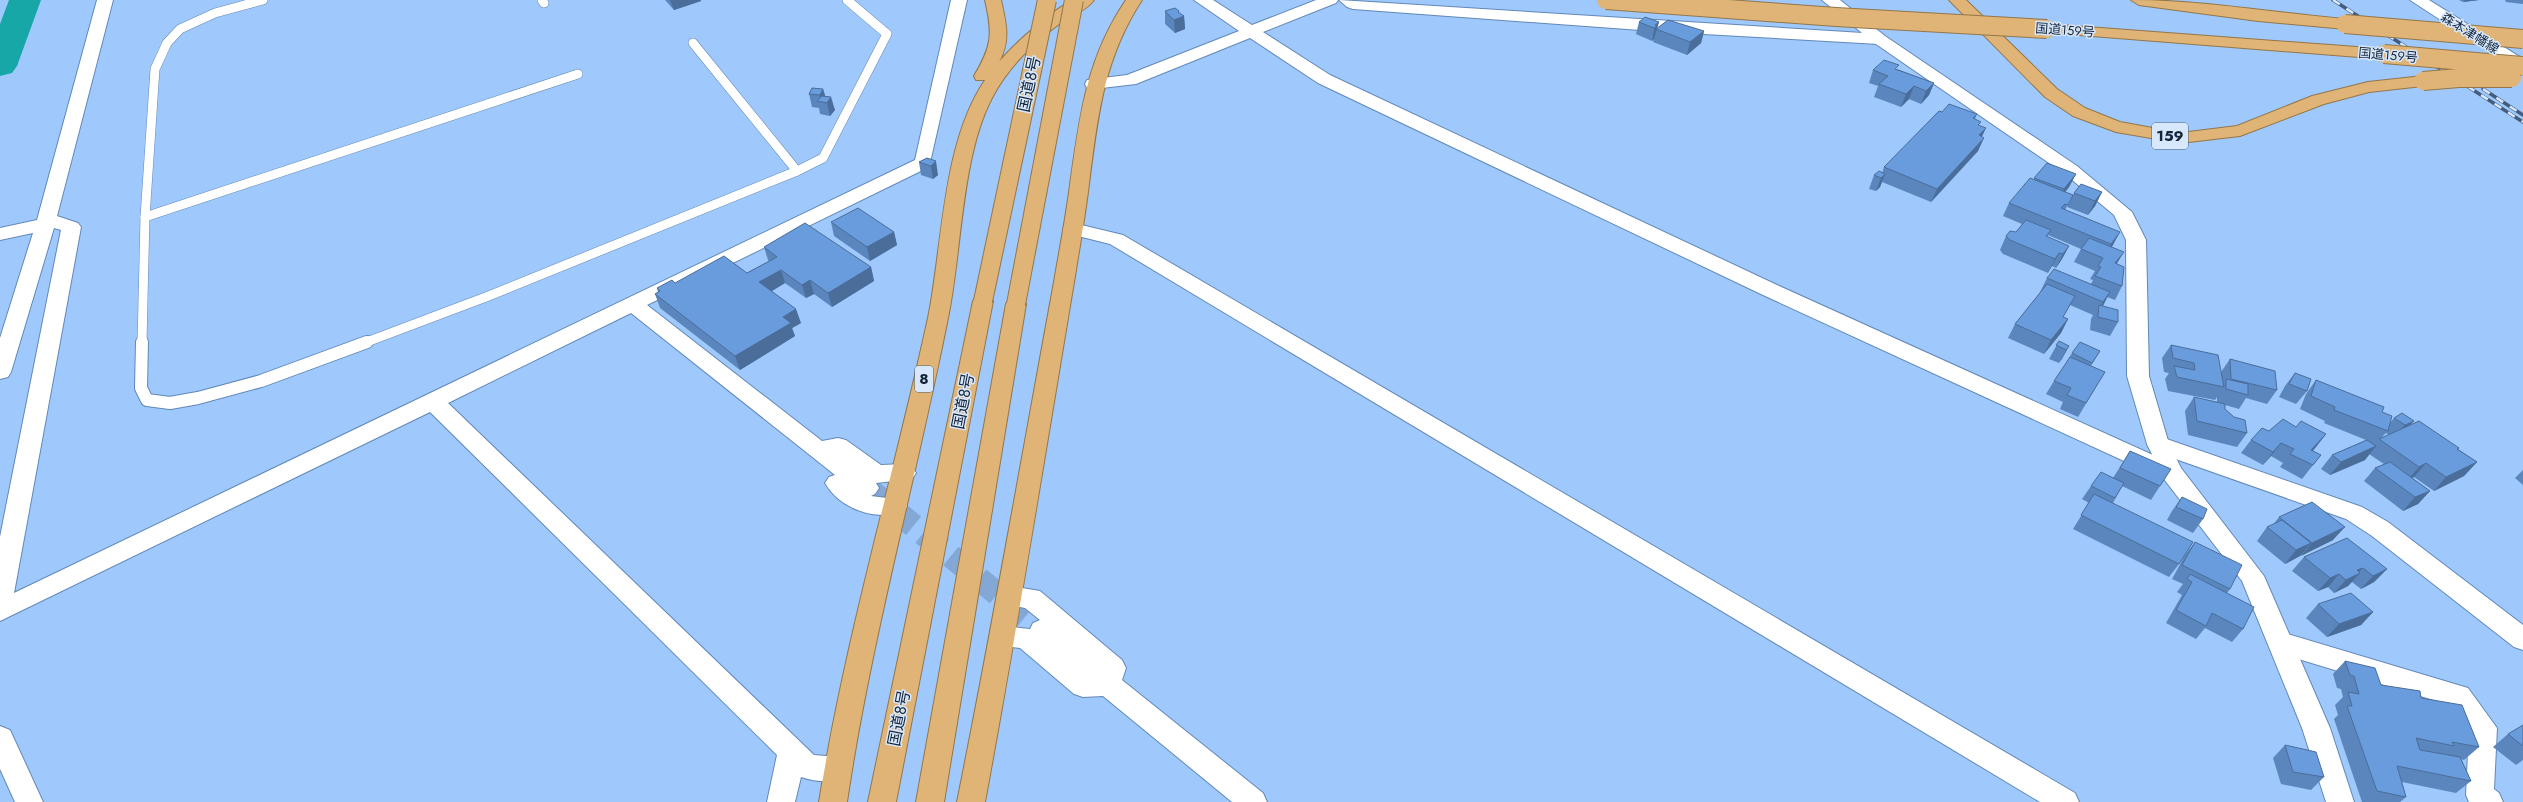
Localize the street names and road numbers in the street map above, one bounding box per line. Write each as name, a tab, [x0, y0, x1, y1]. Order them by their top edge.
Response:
street label: 森本津幡線	[2437, 8, 2503, 58]
street label: 国道159号	[2035, 18, 2095, 42]
street label: 国道159号	[2357, 43, 2419, 67]
street label: 国道8号	[1012, 54, 1046, 114]
road number: 159	[2152, 123, 2188, 149]
road number: 8	[915, 366, 933, 392]
street label: 国道8号	[946, 371, 980, 431]
street label: 国道8号	[882, 688, 916, 748]

